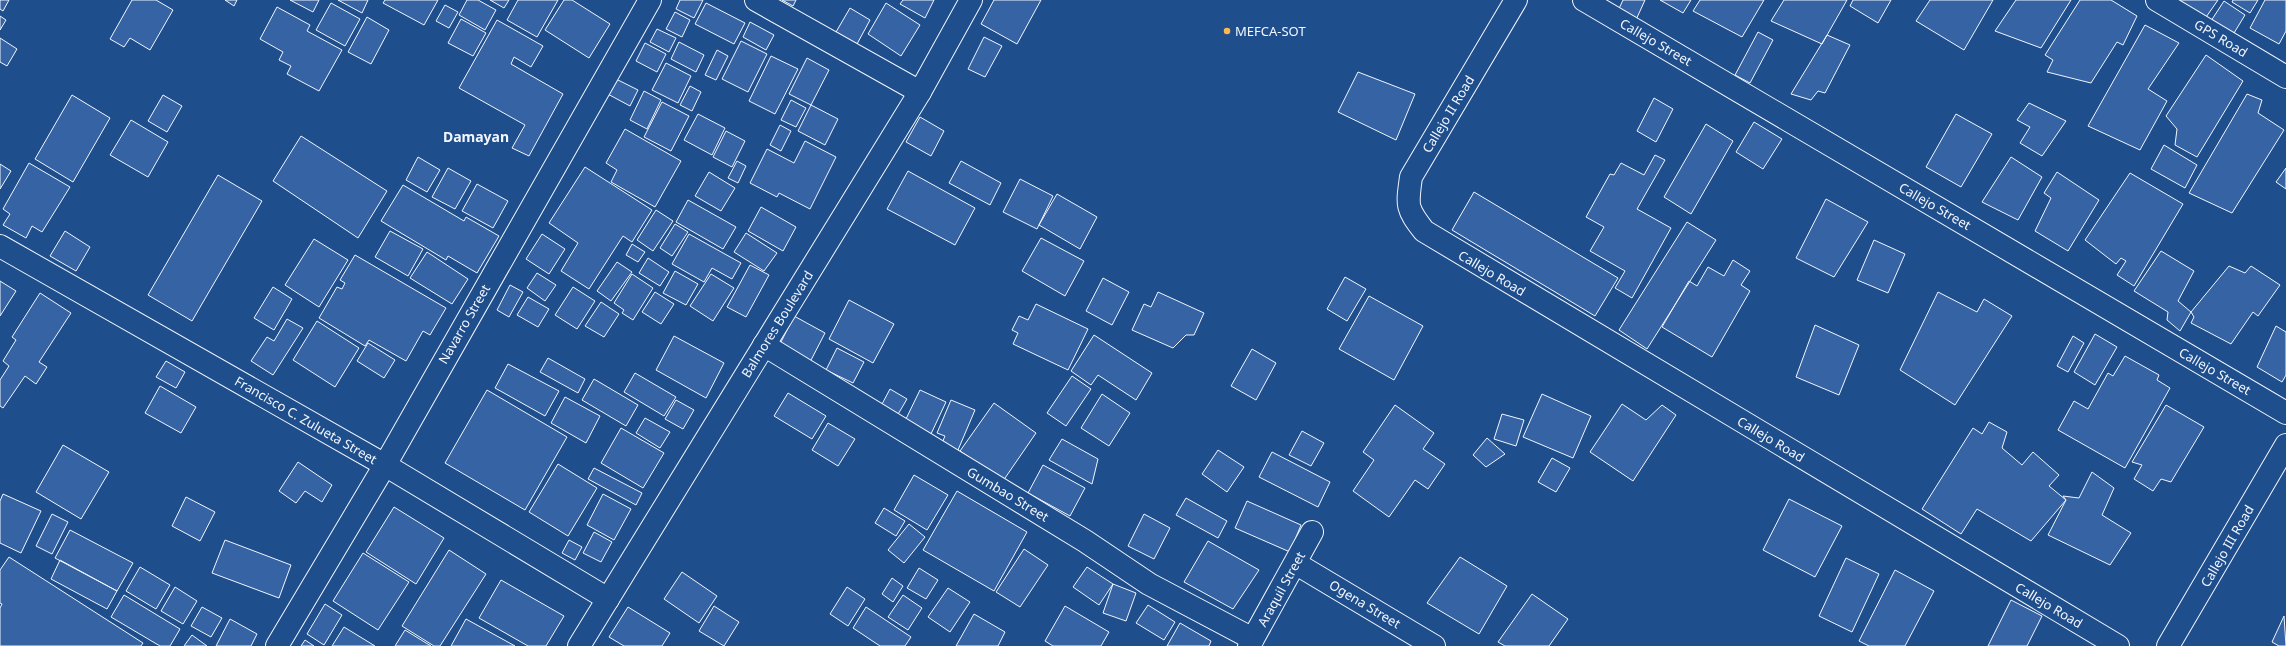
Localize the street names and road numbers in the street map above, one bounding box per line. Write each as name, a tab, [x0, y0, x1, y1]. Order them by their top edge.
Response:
street label: Callejo Street	[1617, 14, 1696, 70]
street label: GPS Road	[2191, 15, 2251, 61]
street label: Callejo II Road	[1418, 72, 1478, 156]
street label: Callejo Street	[1896, 178, 1975, 234]
street label: Callejo Road	[1455, 246, 1529, 300]
street label: Balmores Boulevard	[737, 267, 817, 381]
street label: Navarro Street	[434, 281, 494, 367]
street label: Callejo Street	[2176, 343, 2255, 399]
street label: Francisco C. Zulueta Street	[232, 372, 381, 468]
street label: Callejo Road	[1734, 412, 1808, 466]
street label: Gumbao Street	[964, 462, 1053, 526]
street label: Callejo III Road	[2196, 502, 2258, 590]
street label: Araquil Street	[1253, 548, 1309, 630]
street label: Ogena Street	[1326, 576, 1404, 633]
street label: Callejo Road	[2012, 578, 2086, 632]

